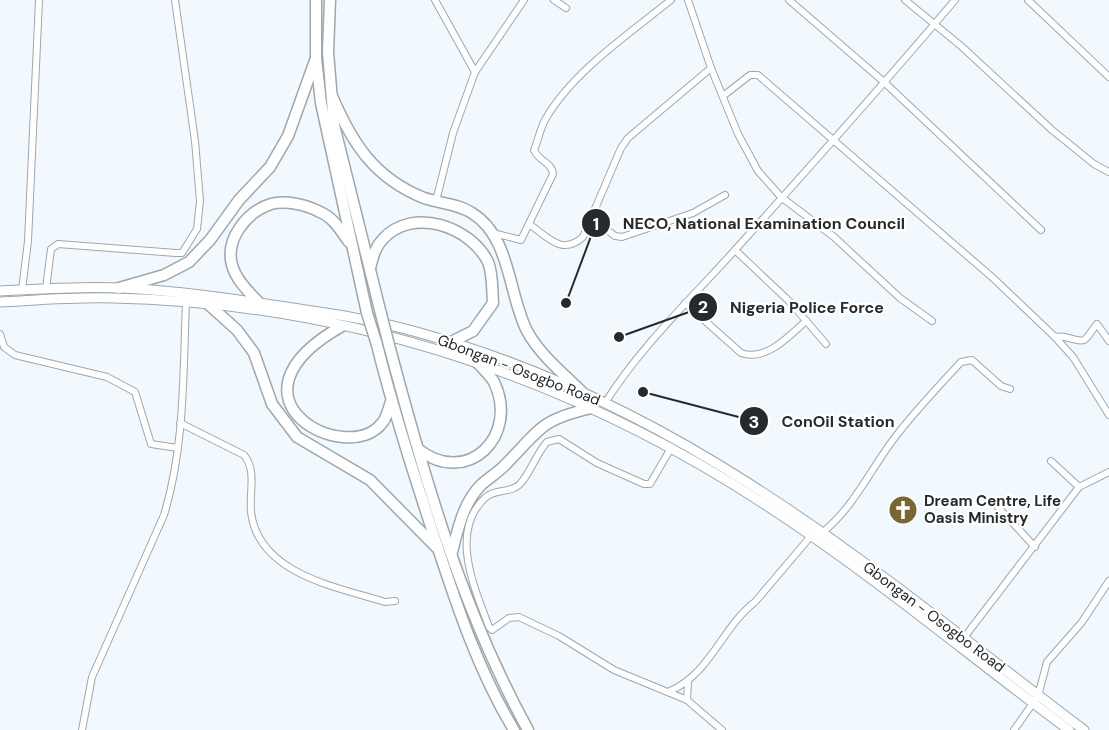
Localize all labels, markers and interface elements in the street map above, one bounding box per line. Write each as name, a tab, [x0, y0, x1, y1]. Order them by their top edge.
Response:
callout: NECO, National Examination Council	[581, 206, 917, 240]
text: 1	[593, 212, 599, 236]
text: NECO, National Examination Council	[623, 213, 905, 234]
callout: Nigeria Police Force	[688, 290, 896, 324]
text: 2	[698, 295, 708, 319]
text: Nigeria Police Force	[730, 297, 884, 318]
street label: Gbongan - Osogbo Road	[435, 330, 603, 410]
callout: ConOil Station	[739, 404, 907, 438]
text: 3	[749, 410, 759, 434]
text: ConOil Station	[781, 411, 895, 432]
place label: Dream Centre, Life Oasis Ministry	[924, 491, 1061, 528]
church icon: Dream Centre, Life Oasis Ministry	[887, 494, 919, 526]
street label: Gbongan - Osogbo Road	[859, 557, 1009, 677]

